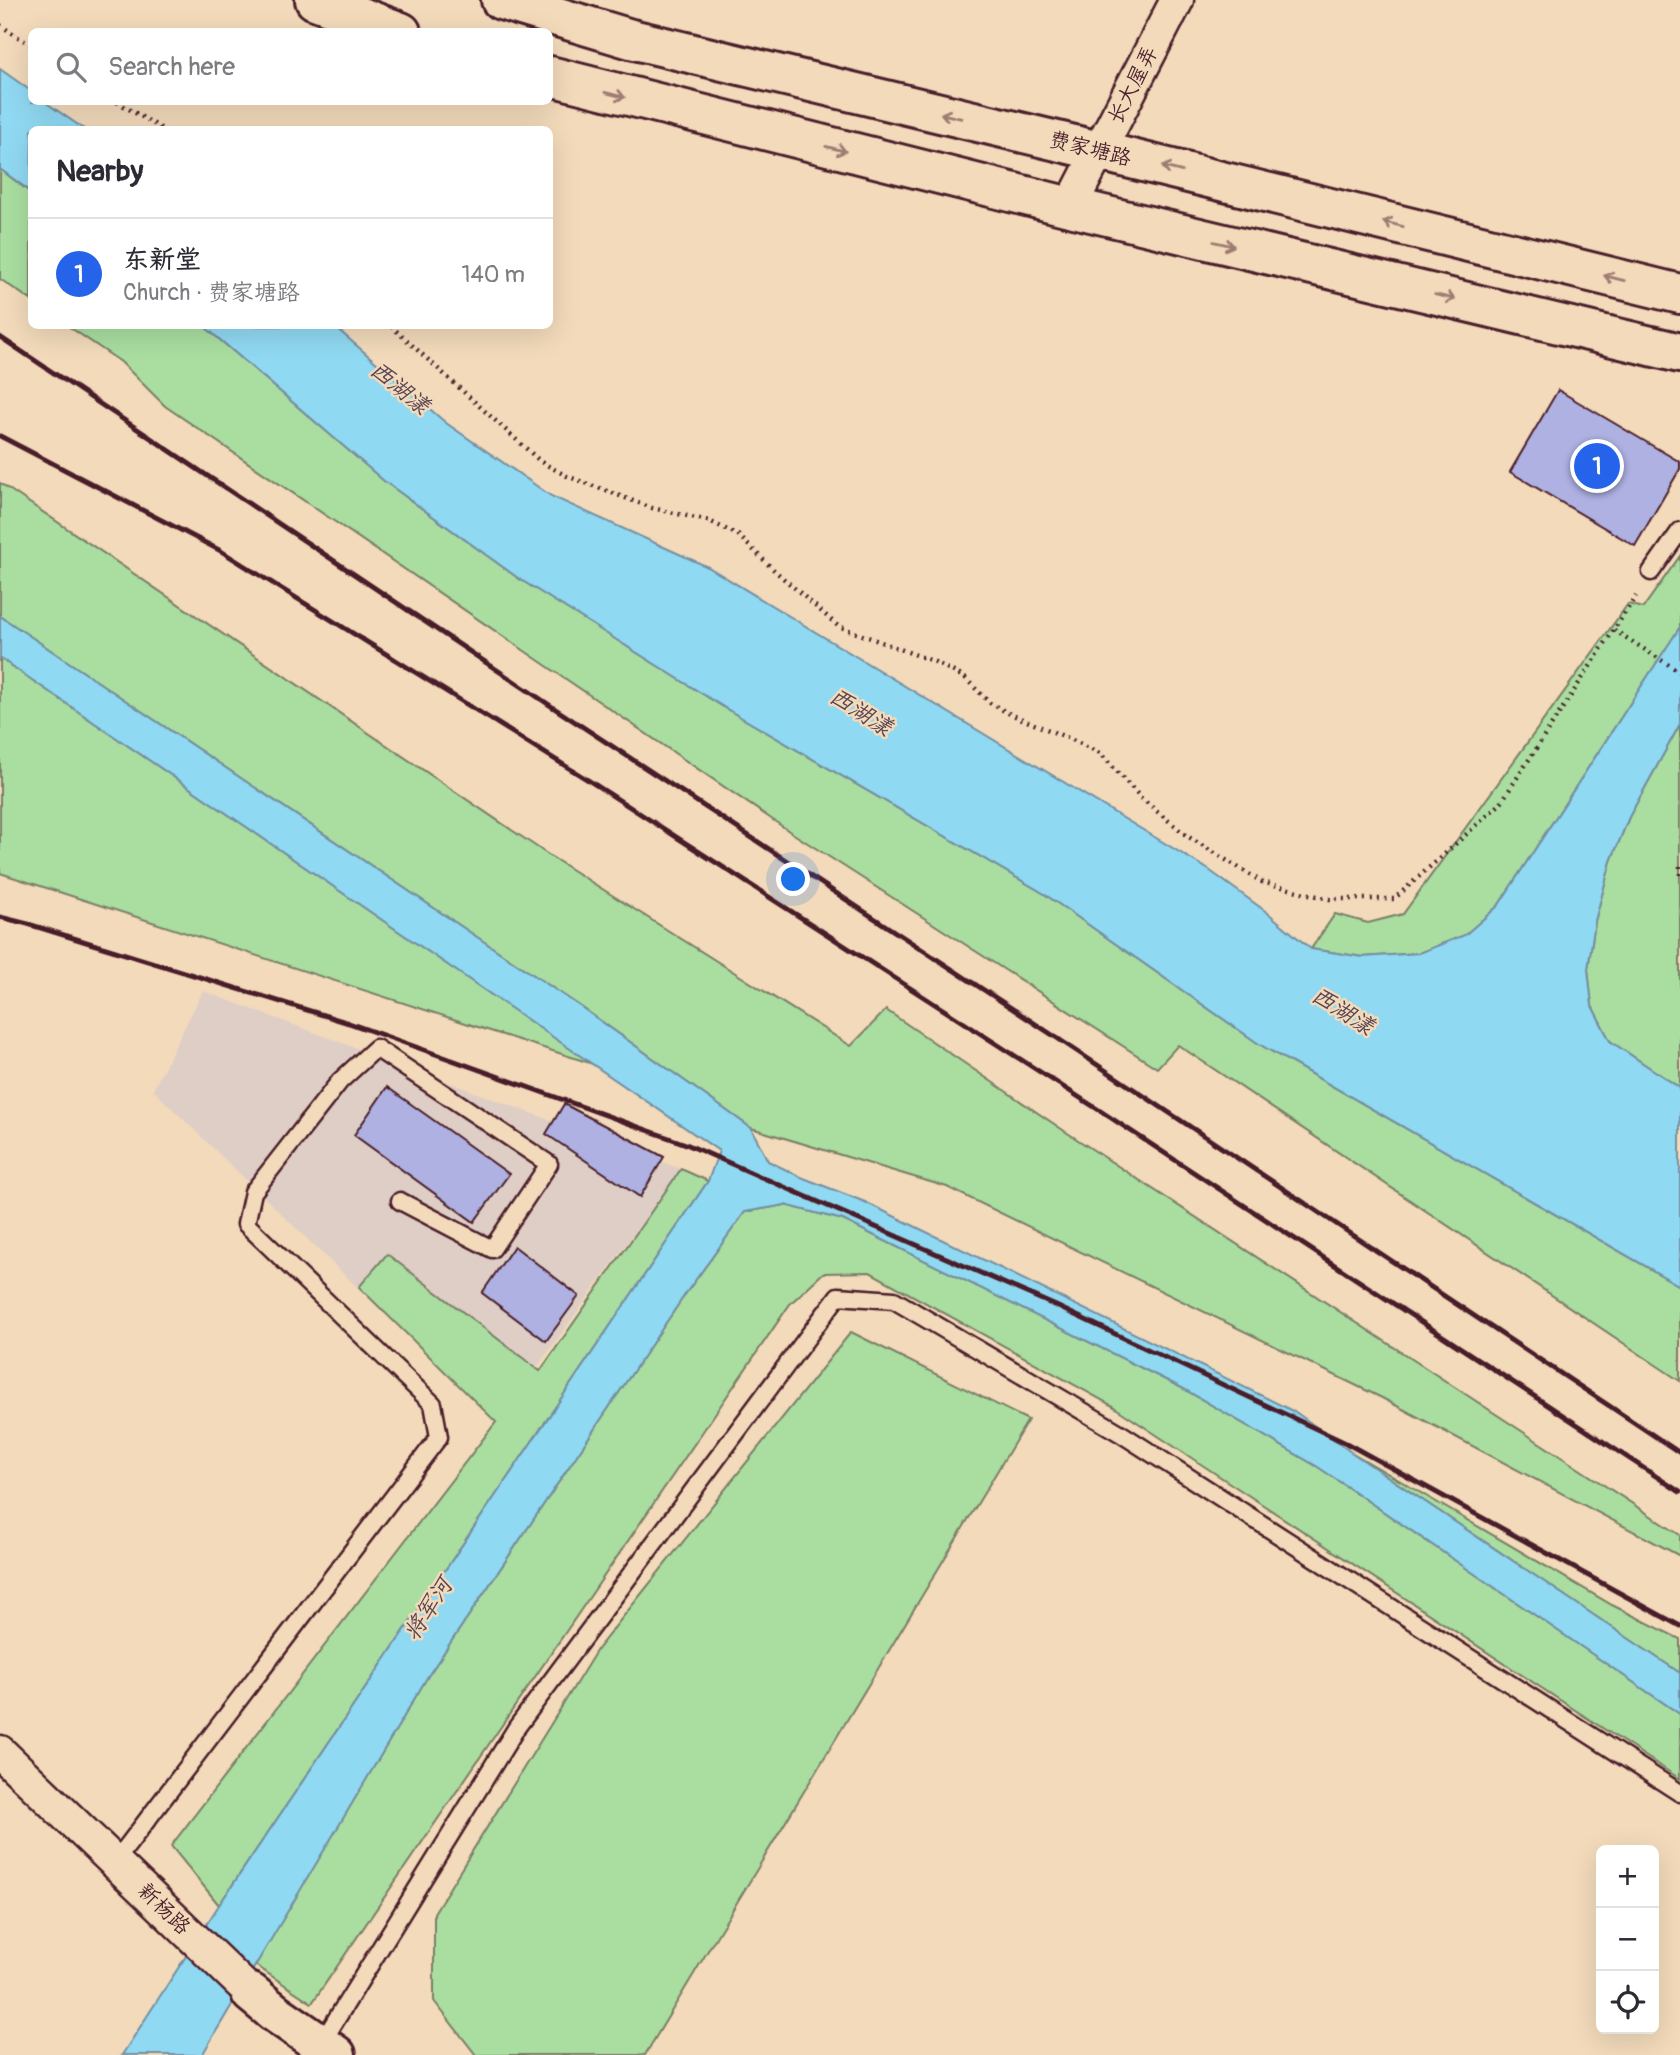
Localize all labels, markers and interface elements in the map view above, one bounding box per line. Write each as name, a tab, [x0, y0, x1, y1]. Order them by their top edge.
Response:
search box	[28, 28, 553, 105]
street label: 长大屋弄	[1102, 41, 1164, 129]
icon: search	[52, 48, 90, 86]
text: Search here	[108, 51, 235, 83]
one-way arrow	[603, 88, 626, 102]
one-way arrow	[940, 109, 963, 122]
street label: 费家塘路	[1046, 126, 1134, 172]
one-way arrow	[824, 143, 847, 156]
text: Nearby	[56, 153, 143, 190]
one-way arrow	[1161, 162, 1184, 175]
one-way arrow	[1382, 217, 1405, 230]
one-way arrow	[1212, 238, 1235, 251]
text: 东新堂	[123, 244, 201, 276]
text: 1	[75, 260, 84, 289]
text: 140 m	[462, 260, 525, 289]
one-way arrow	[1603, 271, 1626, 284]
text: Church · 费家塘路	[123, 278, 300, 307]
one-way arrow	[1433, 290, 1456, 304]
water label: 西湖漾	[364, 355, 437, 422]
pin: 1	[1574, 440, 1620, 492]
water label: 西湖漾	[824, 681, 899, 743]
your location	[776, 862, 810, 896]
water label: 西湖漾	[1306, 980, 1381, 1042]
water label: 将军河	[397, 1569, 461, 1646]
map controls	[1596, 1845, 1659, 2034]
button: +	[1596, 1845, 1659, 1908]
street label: 新杨路	[132, 1877, 196, 1941]
button: −	[1596, 1908, 1659, 1971]
button: locate	[1596, 1971, 1659, 2034]

